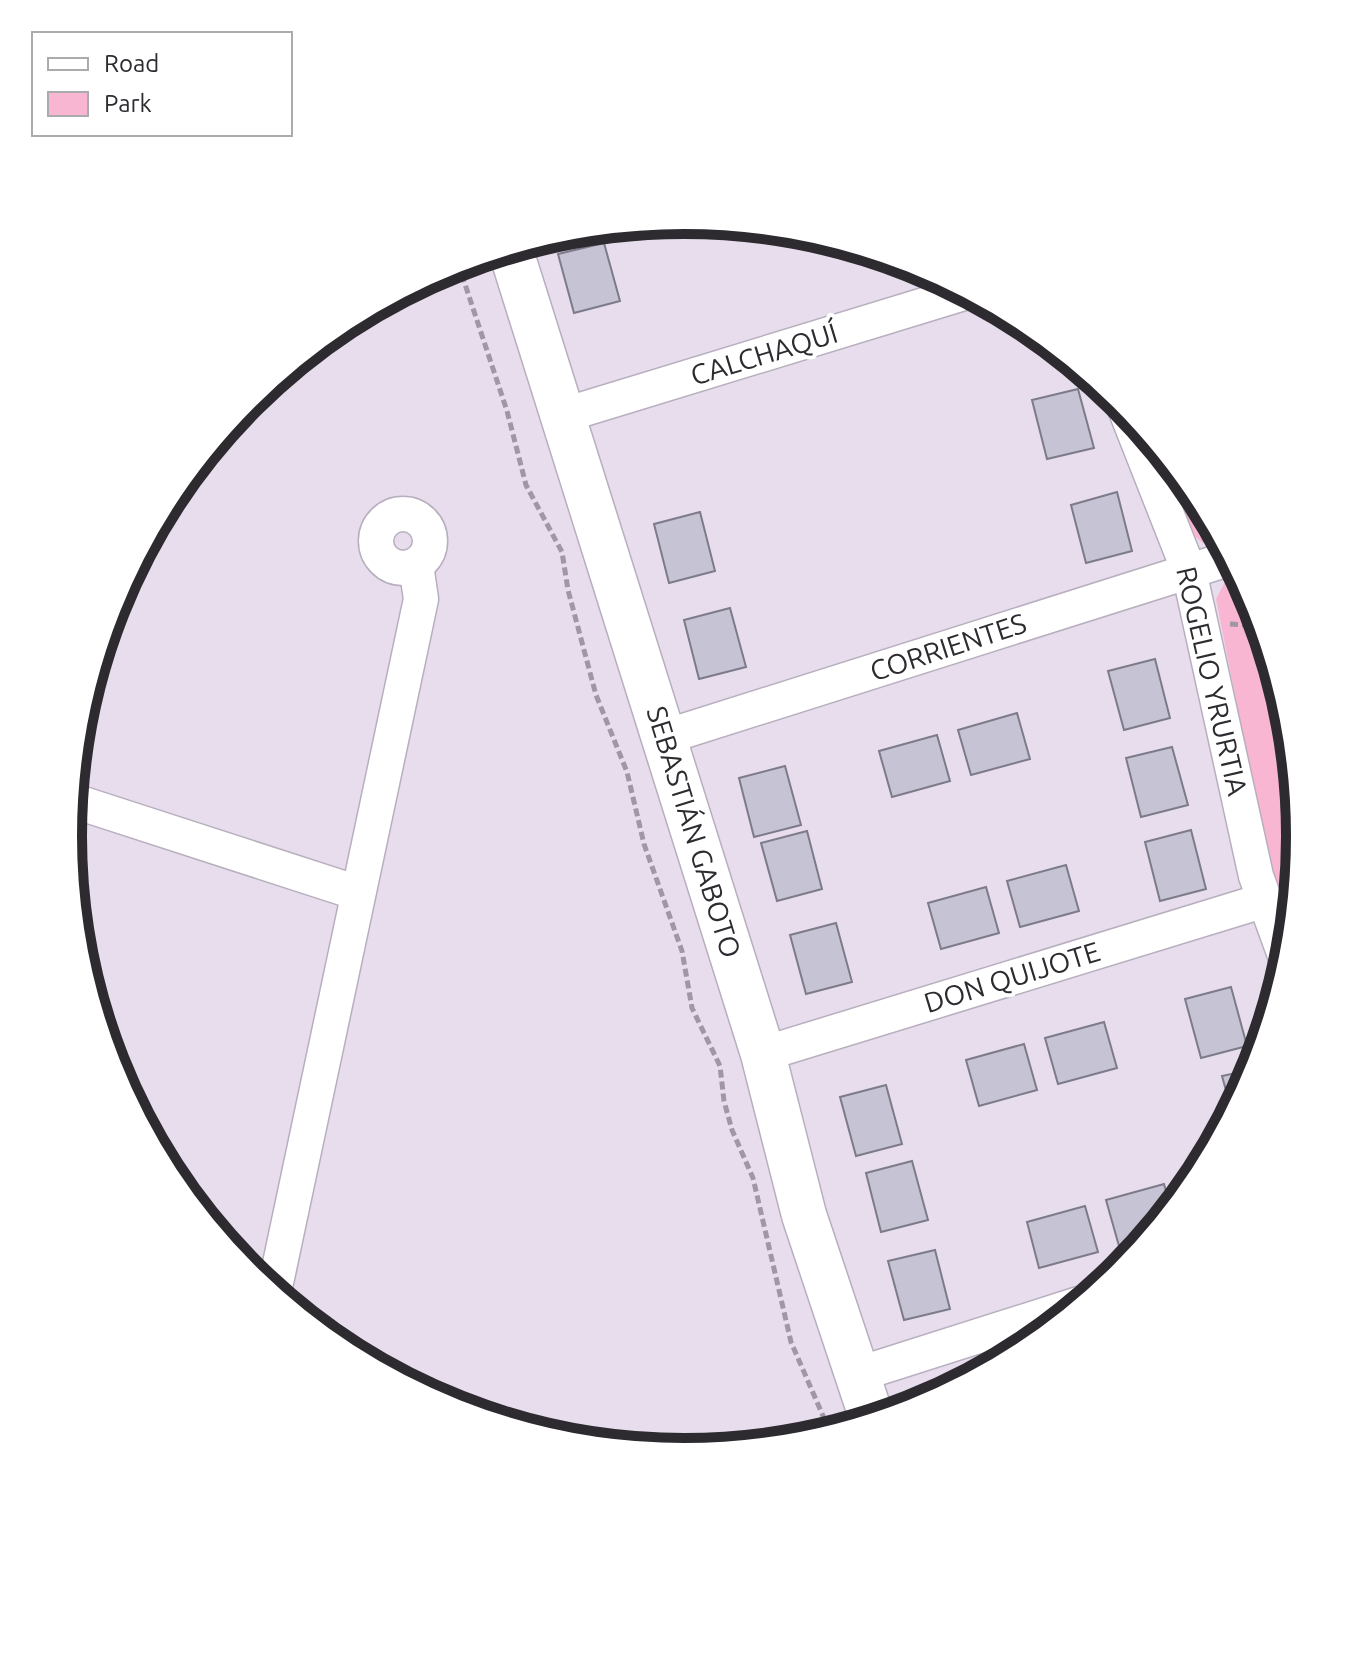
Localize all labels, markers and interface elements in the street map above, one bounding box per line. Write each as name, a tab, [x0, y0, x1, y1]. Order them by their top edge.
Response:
legend	[32, 32, 292, 136]
text: Road	[104, 50, 159, 77]
text: Park	[104, 90, 152, 117]
street label: CALCHAQUÍ	[686, 315, 842, 391]
street label: ROGELIO YRURTIA	[1171, 563, 1254, 798]
street label: CORRIENTES	[866, 607, 1030, 686]
street label: SEBASTIÁN GABOTO	[641, 702, 748, 961]
street label: DON QUIJOTE	[920, 935, 1104, 1018]

